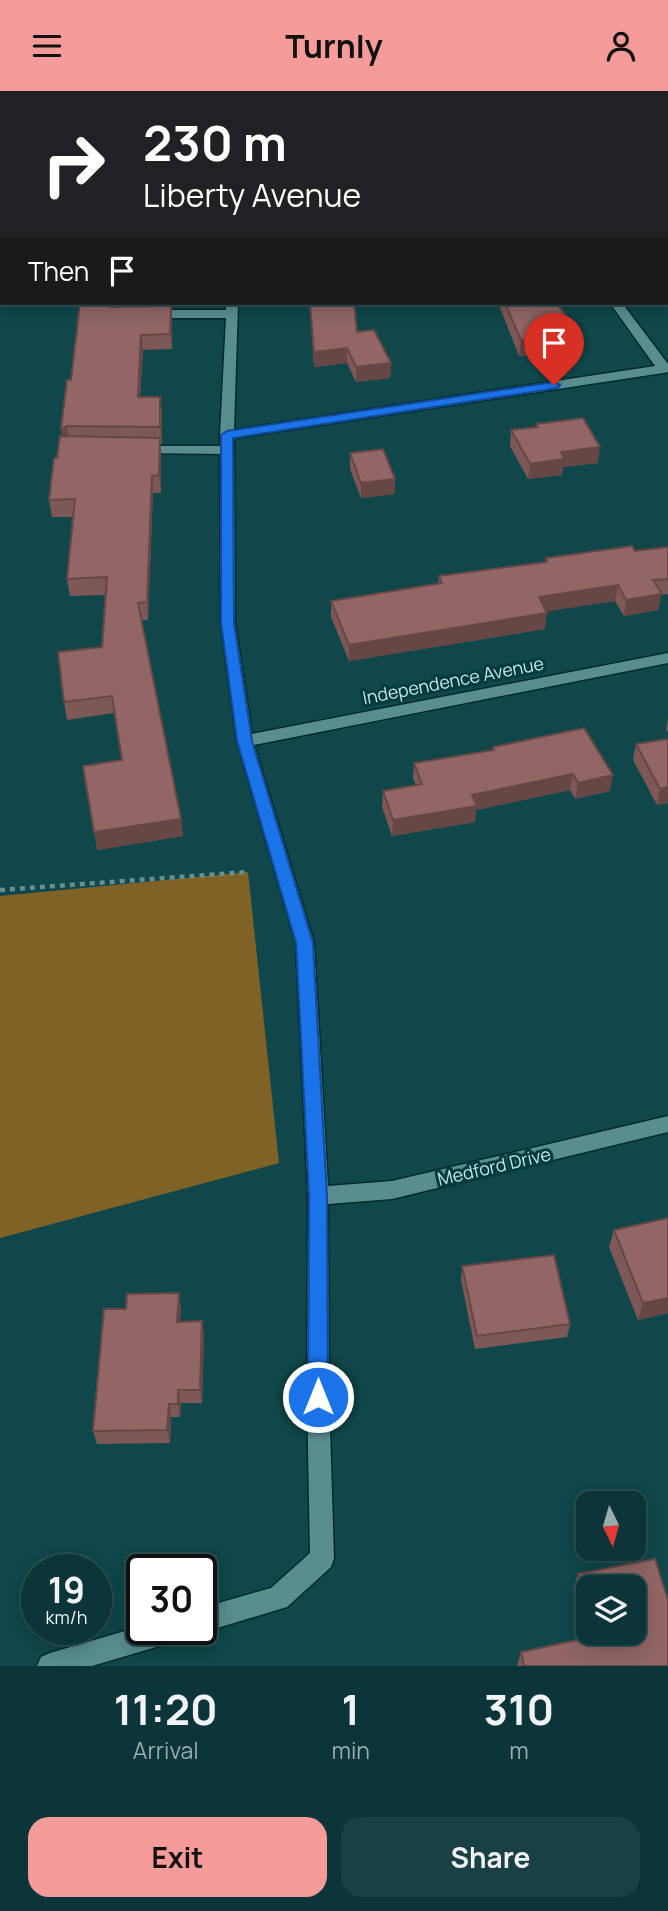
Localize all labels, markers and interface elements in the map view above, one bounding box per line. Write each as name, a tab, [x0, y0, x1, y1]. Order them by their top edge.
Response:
text: Turnly	[285, 24, 383, 68]
icon: menu	[28, 27, 66, 65]
icon: person	[602, 27, 640, 65]
text: 230 m	[143, 109, 287, 176]
icon: right	[28, 119, 119, 210]
text: Liberty Avenue	[143, 173, 361, 217]
icon: arrive	[103, 252, 141, 290]
text: Then	[28, 253, 89, 289]
pin	[524, 313, 584, 385]
icon: arrive	[535, 324, 573, 362]
street label: Independence Avenue	[360, 651, 546, 709]
street label: Medford Drive	[435, 1141, 553, 1191]
position arrow	[281, 1360, 355, 1434]
north arrow	[576, 1491, 646, 1561]
map controls	[576, 1491, 646, 1645]
speed limit sign: 30	[126, 1554, 217, 1645]
text: 19	[48, 1566, 85, 1614]
button: layers	[576, 1575, 646, 1645]
text: km/h	[46, 1605, 87, 1629]
text: 11:20	[114, 1680, 218, 1738]
text: 1	[341, 1680, 360, 1738]
text: 310	[484, 1680, 554, 1738]
text: Arrival	[133, 1734, 199, 1766]
text: min	[331, 1734, 370, 1766]
text: m	[509, 1734, 529, 1766]
button: Exit	[28, 1817, 327, 1897]
button: Share	[341, 1817, 640, 1897]

